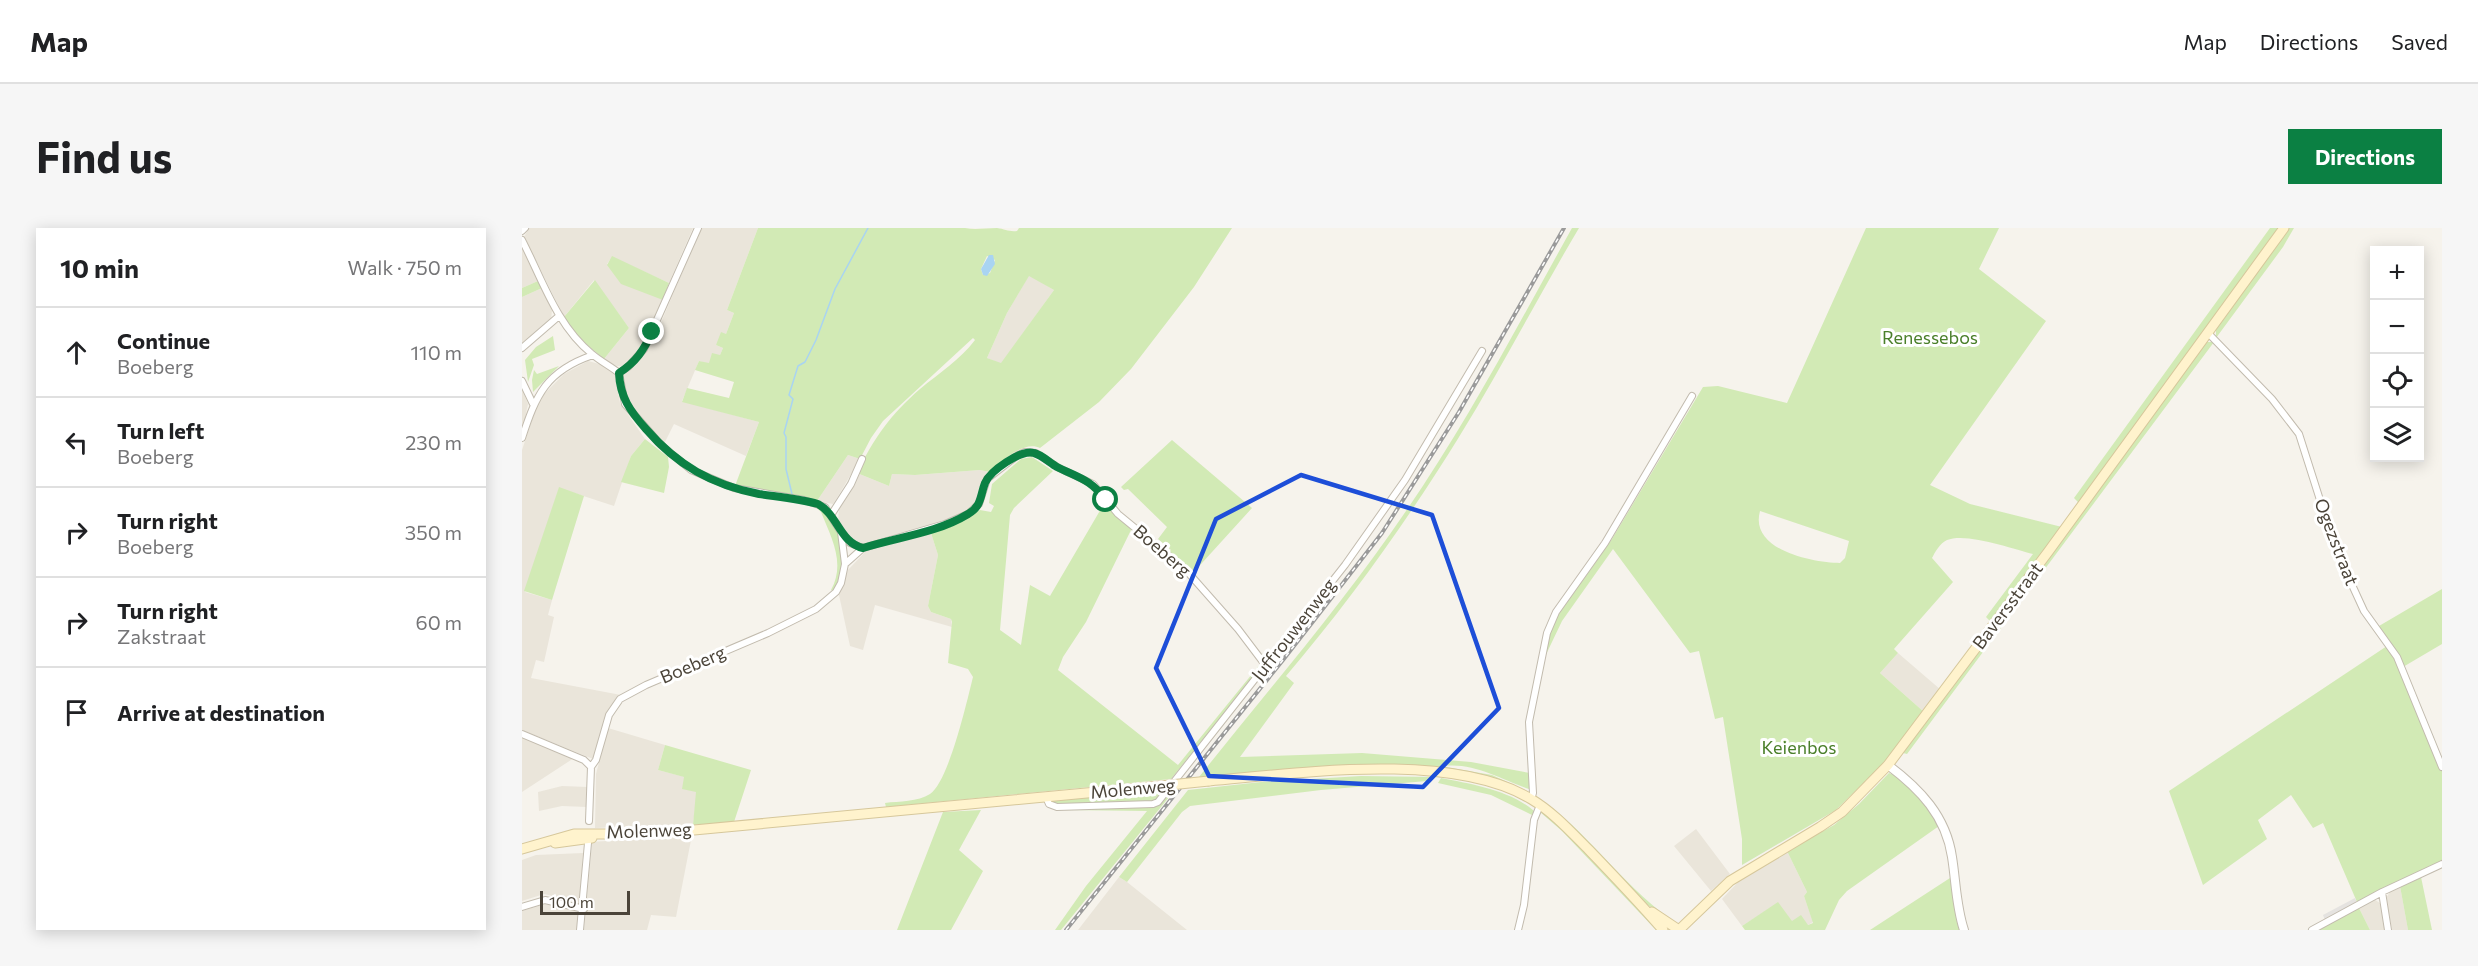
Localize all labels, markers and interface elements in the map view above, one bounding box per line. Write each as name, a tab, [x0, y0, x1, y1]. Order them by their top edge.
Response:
text: Map	[30, 24, 88, 58]
text: Map	[2184, 29, 2227, 54]
text: Directions	[2260, 29, 2358, 54]
text: Saved	[2391, 29, 2448, 54]
button: Directions	[2288, 129, 2442, 184]
text: Find us	[36, 130, 172, 182]
map controls	[2370, 246, 2424, 462]
button: +	[2370, 246, 2424, 300]
text: 10 min	[60, 252, 139, 283]
text: Walk · 750 m	[348, 255, 462, 279]
button: −	[2370, 300, 2424, 354]
route end	[638, 318, 664, 344]
park label: Renessebos	[1882, 326, 1978, 348]
text: Continue	[117, 327, 210, 354]
icon: ahead	[60, 336, 93, 369]
text: 110 m	[411, 340, 462, 364]
text: Boeberg	[117, 354, 194, 378]
button: locate	[2370, 354, 2424, 408]
button: layers	[2370, 408, 2424, 462]
text: Turn left	[117, 417, 204, 444]
icon: left	[60, 426, 93, 459]
text: 230 m	[405, 430, 462, 454]
text: Boeberg	[117, 444, 194, 468]
route start	[1092, 486, 1118, 512]
street label: Ogezstraat	[2310, 495, 2364, 588]
text: Turn right	[117, 507, 218, 534]
icon: right	[60, 516, 93, 549]
street label: Boeberg	[1129, 519, 1196, 581]
text: 350 m	[405, 520, 462, 544]
text: Boeberg	[117, 534, 194, 558]
street label: Baversstraat	[1967, 558, 2047, 653]
street label: Juffrouwenweg	[1246, 574, 1340, 685]
text: Turn right	[117, 597, 218, 624]
icon: right	[60, 606, 93, 639]
text: 60 m	[416, 610, 462, 634]
text: Zakstraat	[117, 624, 206, 648]
street label: Boeberg	[657, 640, 729, 688]
icon: arrive	[60, 696, 93, 729]
text: Arrive at destination	[117, 699, 325, 726]
park label: Keienbos	[1762, 736, 1836, 758]
street label: Molenweg	[1089, 773, 1177, 803]
street label: Molenweg	[606, 818, 692, 842]
scale bar	[540, 888, 630, 916]
text: 100 m	[549, 892, 594, 911]

